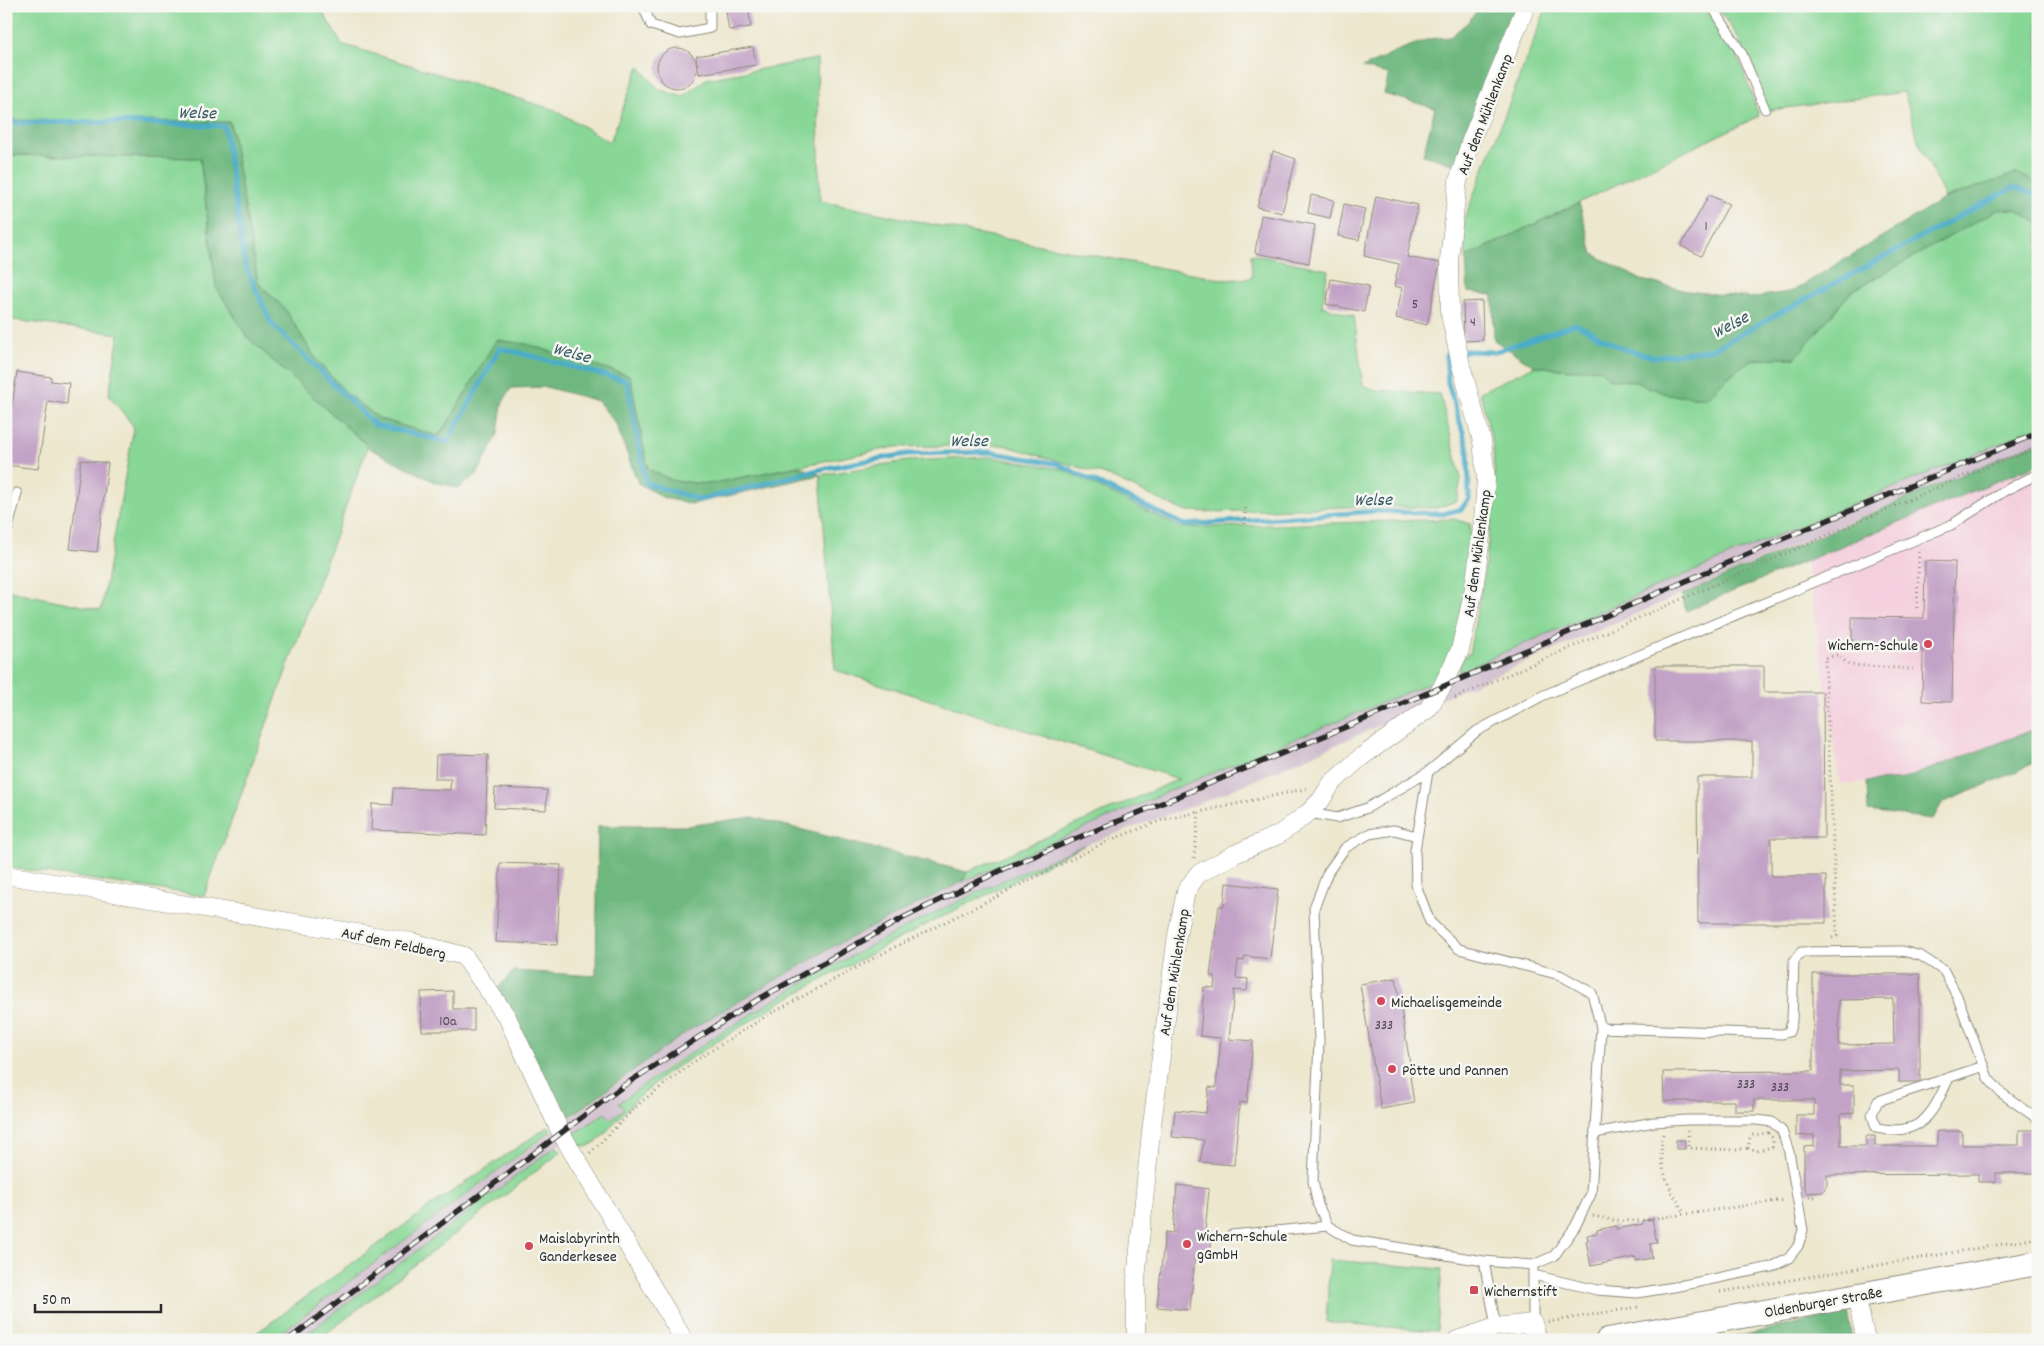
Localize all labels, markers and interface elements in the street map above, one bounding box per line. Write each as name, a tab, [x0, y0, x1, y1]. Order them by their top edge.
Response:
street label: Auf dem Mühlenkamp	[1453, 51, 1520, 179]
water label: Welse	[178, 102, 217, 127]
house number: 1	[1704, 217, 1708, 237]
house number: 5	[1412, 295, 1418, 315]
water label: Welse	[1709, 306, 1755, 346]
house number: 4	[1470, 313, 1476, 333]
water label: Welse	[550, 337, 594, 372]
water label: Welse	[950, 430, 989, 455]
street label: Auf dem Mühlenkamp	[1458, 488, 1499, 619]
water label: Welse	[1354, 489, 1393, 514]
place label: Wichern-Schule	[1828, 635, 1918, 658]
marker: Wichern-Schule	[1922, 638, 1934, 650]
street label: Auf dem Mühlenkamp	[1154, 907, 1197, 1038]
street label: Auf dem Feldberg	[339, 922, 448, 967]
place label: Michaelisgemeinde	[1391, 992, 1502, 1015]
marker: Michaelisgemeinde	[1375, 995, 1387, 1007]
house number: 10a	[439, 1012, 457, 1032]
house number: 333	[1375, 1016, 1393, 1036]
place label: Pötte und Pannen	[1402, 1060, 1508, 1083]
marker: Pötte und Pannen	[1386, 1063, 1398, 1075]
house number: 333	[1737, 1075, 1755, 1095]
house number: 333	[1771, 1078, 1789, 1098]
place label: Wichern-Schule gGmbH	[1197, 1226, 1287, 1267]
place label: Maislabyrinth Ganderkesee	[539, 1228, 620, 1269]
marker: Wichern-Schule gGmbH	[1181, 1238, 1193, 1250]
marker: Maislabyrinth Ganderkesee	[523, 1240, 535, 1252]
scale bar	[35, 1281, 161, 1313]
place label: Wichernstift	[1484, 1281, 1557, 1304]
street label: Oldenburger Straße	[1763, 1282, 1884, 1325]
marker: Wichernstift	[1468, 1284, 1480, 1296]
text: 50 m	[42, 1290, 71, 1312]

